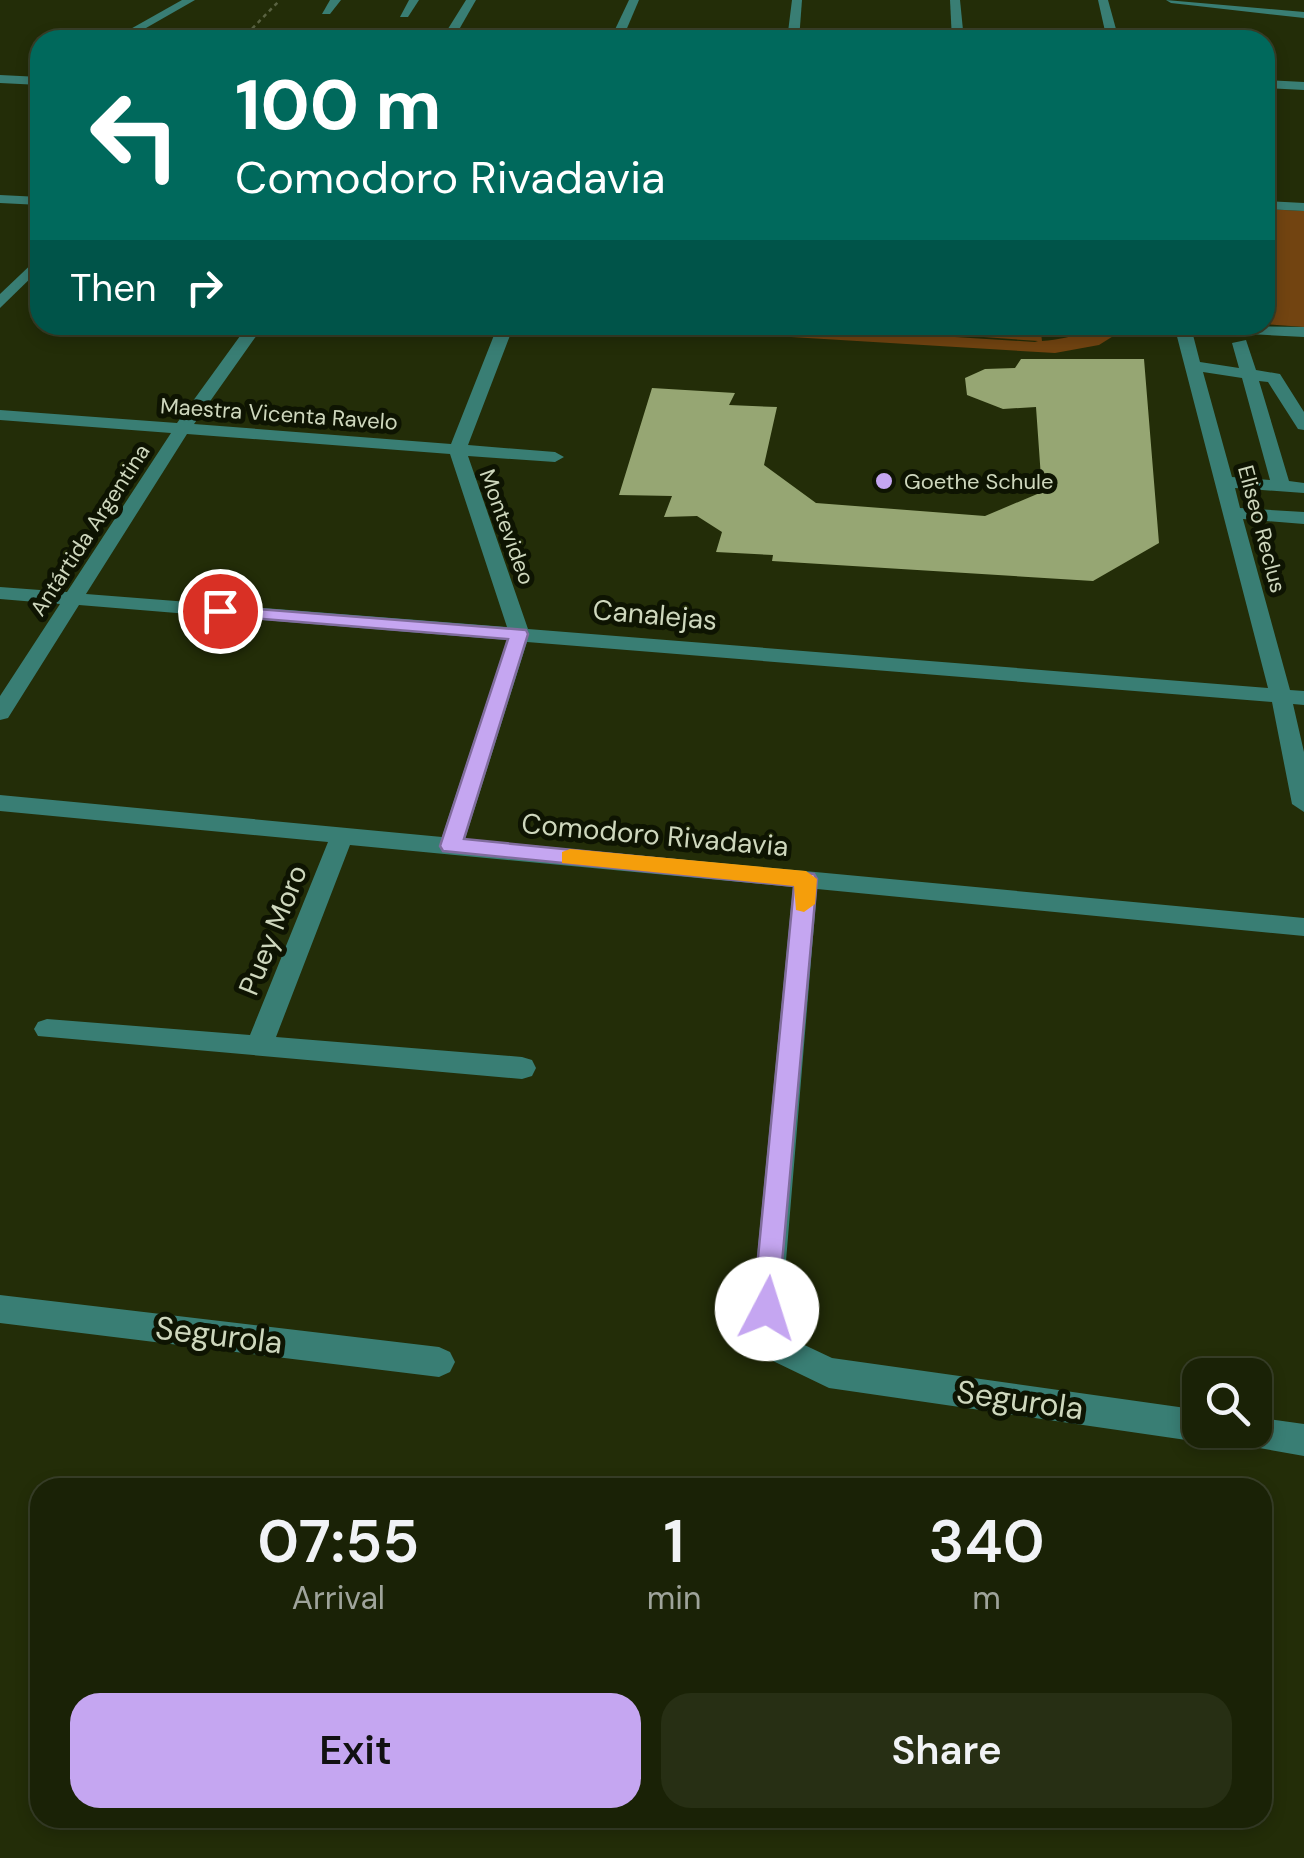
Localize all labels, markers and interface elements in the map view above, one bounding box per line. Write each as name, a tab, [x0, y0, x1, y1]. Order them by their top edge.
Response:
text: 100 m	[235, 60, 441, 151]
icon: left	[70, 70, 200, 200]
text: Comodoro Rivadavia	[235, 148, 666, 207]
icon: right	[177, 260, 232, 315]
text: Then	[70, 263, 157, 313]
street label: Maestra Vicenta Ravelo	[159, 391, 399, 437]
street label: Antártida Argentina	[24, 438, 156, 622]
street label: Eliseo Reclus	[1231, 462, 1293, 596]
street label: Montevideo	[473, 465, 541, 589]
place label: Goethe Schule	[904, 467, 1053, 496]
marker: Goethe Schule	[873, 470, 895, 492]
pin	[178, 569, 263, 654]
icon: arrive	[193, 584, 248, 639]
street label: Canalejas	[591, 591, 719, 639]
street label: Comodoro Rivadavia	[520, 805, 790, 865]
street label: Puey Moro	[230, 859, 316, 1001]
position arrow	[715, 1257, 819, 1361]
street label: Segurola	[153, 1306, 285, 1364]
map controls	[1182, 1358, 1272, 1448]
button: search	[1182, 1358, 1272, 1448]
street label: Segurola	[954, 1370, 1086, 1430]
text: 07:55	[257, 1502, 419, 1581]
text: 1	[664, 1502, 684, 1581]
text: 340	[929, 1502, 1045, 1581]
text: Arrival	[292, 1577, 385, 1619]
text: min	[647, 1577, 701, 1619]
text: m	[972, 1577, 1001, 1619]
button: Exit	[70, 1693, 641, 1808]
button: Share	[661, 1693, 1232, 1808]

